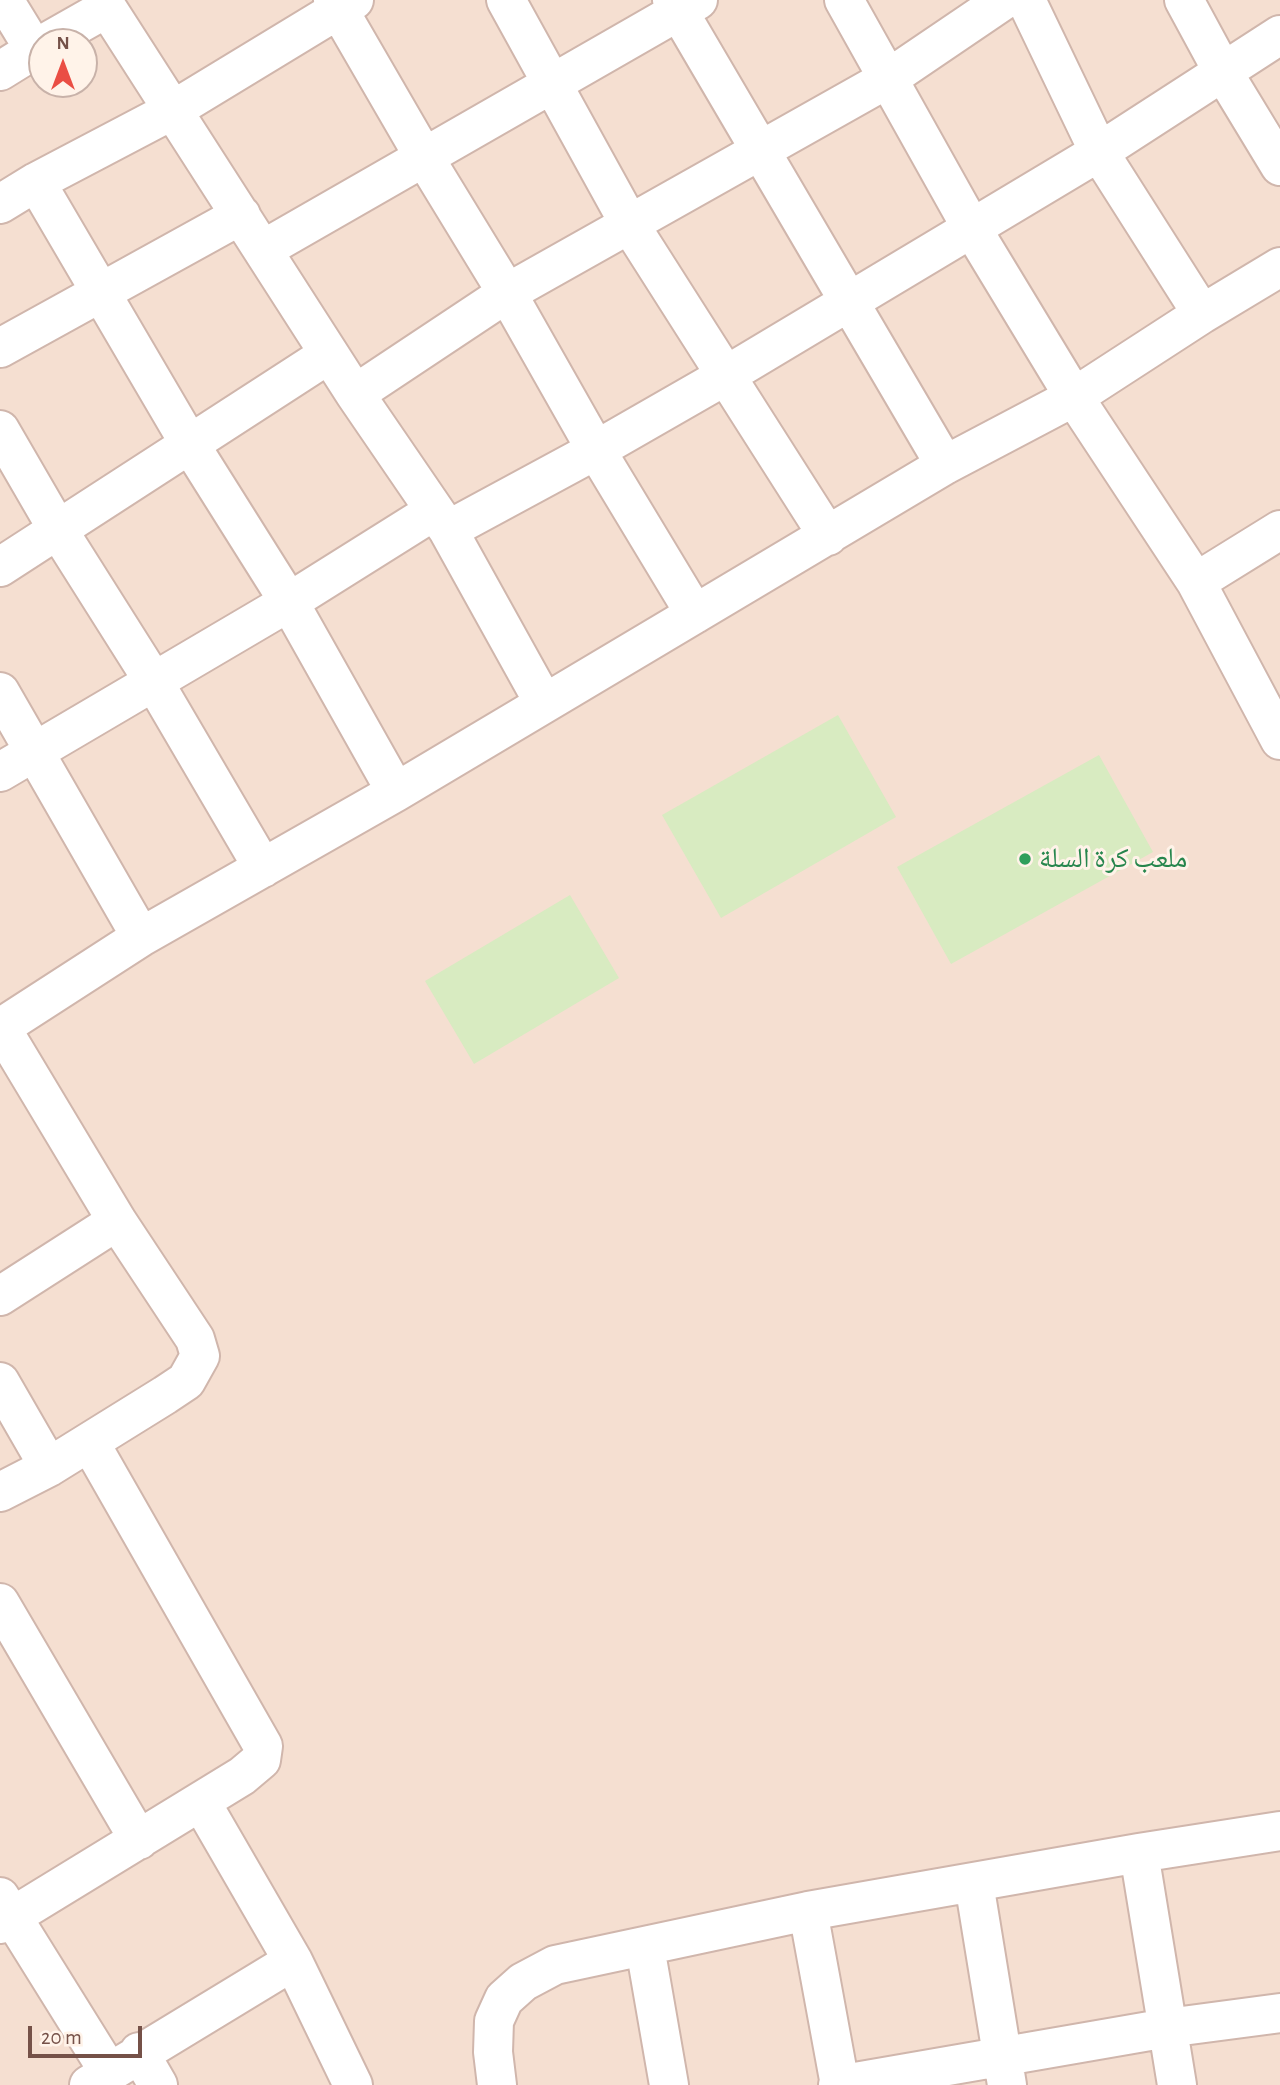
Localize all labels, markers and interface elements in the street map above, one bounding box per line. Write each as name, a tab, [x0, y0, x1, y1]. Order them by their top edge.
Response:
north arrow	[28, 28, 98, 98]
text: N	[56, 34, 70, 53]
place label: ملعب كرة السلة	[1039, 842, 1187, 876]
marker: ملعب كرة السلة	[1017, 851, 1033, 867]
scale bar	[32, 2011, 145, 2056]
text: 20 m	[41, 2027, 82, 2048]

